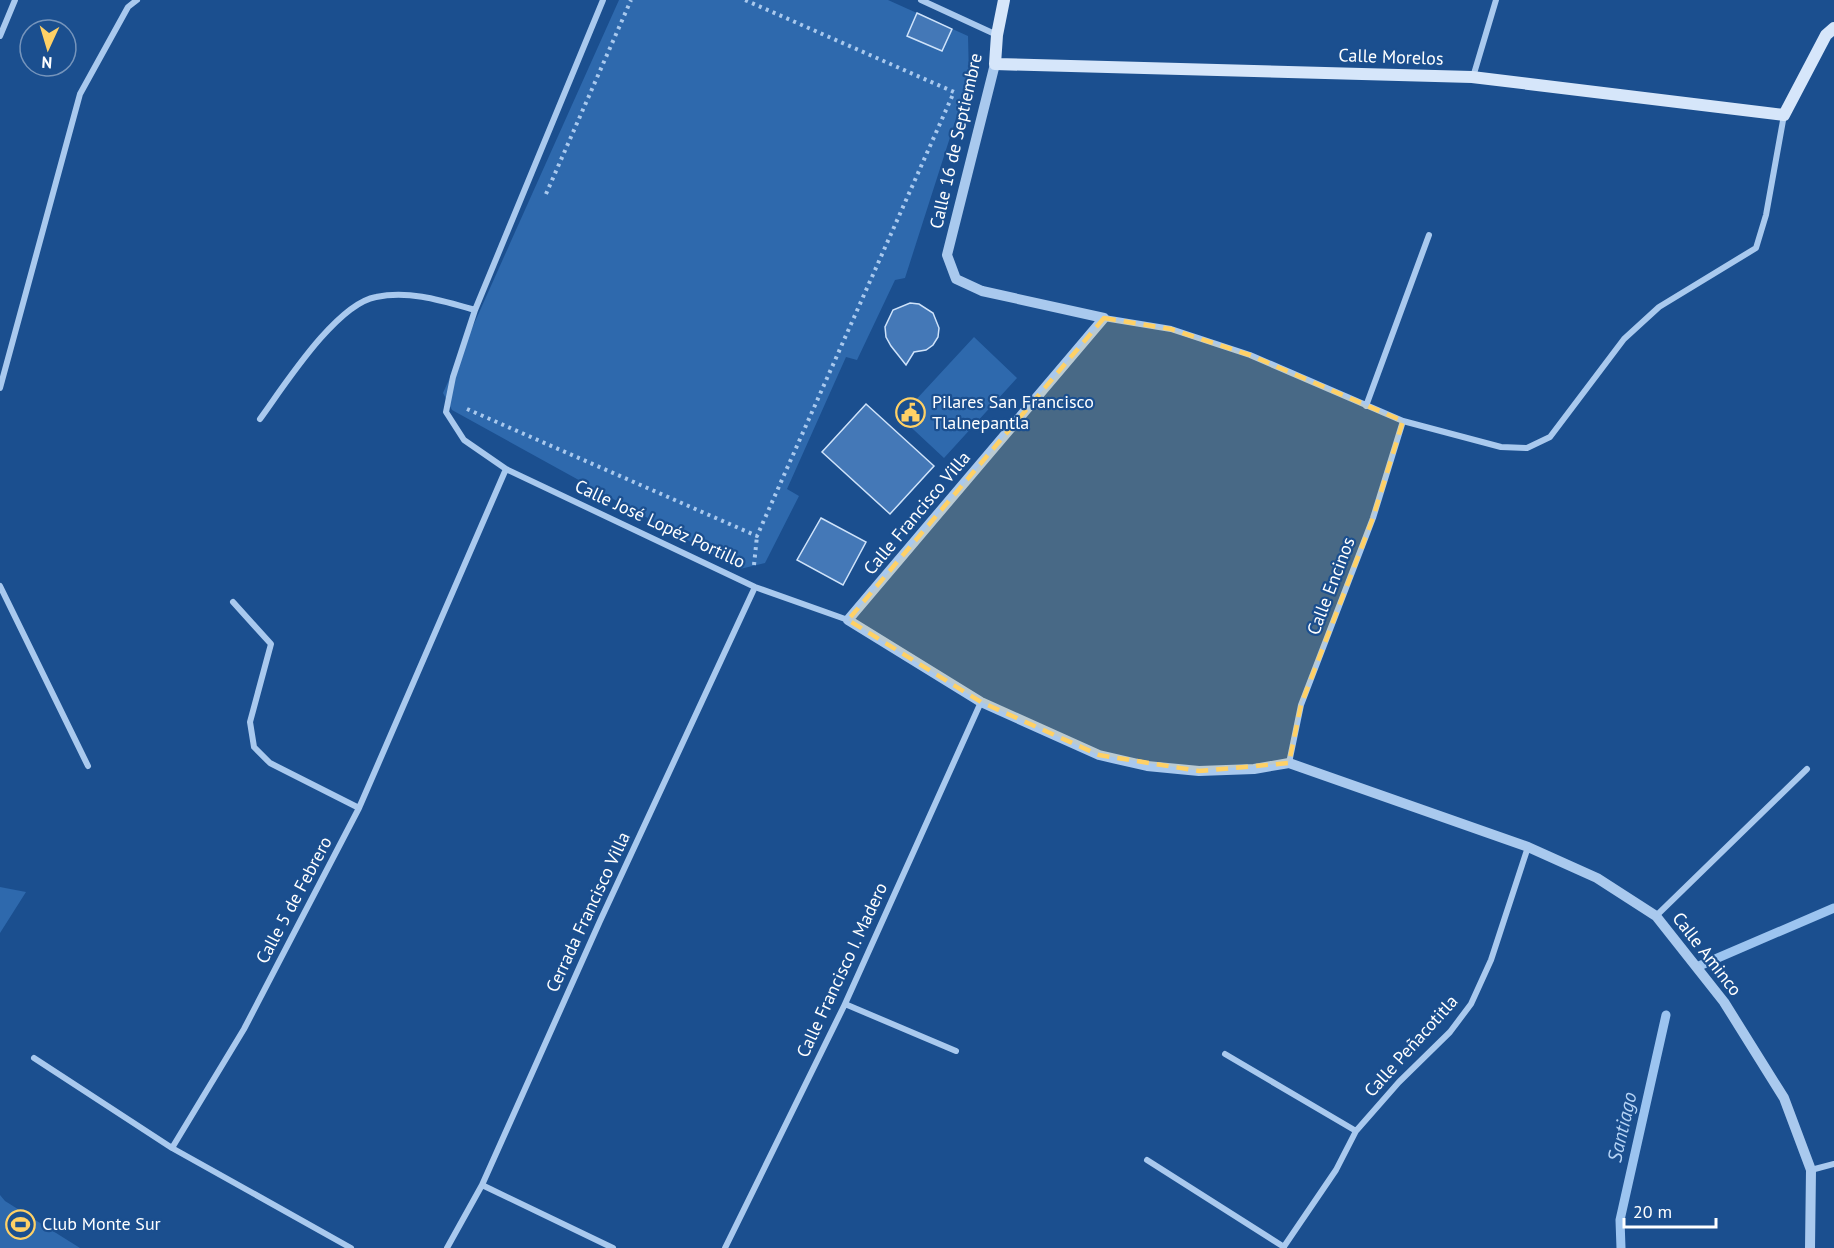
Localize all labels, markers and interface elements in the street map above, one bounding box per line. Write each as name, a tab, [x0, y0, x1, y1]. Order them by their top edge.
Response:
north arrow	[18, 18, 78, 78]
street label: Calle Morelos	[1338, 43, 1444, 70]
street label: Calle 16 de Septiembre	[924, 51, 987, 231]
text: N	[41, 53, 53, 73]
place label: Pilares San Francisco Tlalnepantla	[932, 390, 1094, 434]
public building icon: Pilares San Francisco Tlalnepantla	[895, 396, 927, 428]
street label: Calle Francisco Villa	[858, 446, 975, 579]
street label: Calle José Lopéz Portillo	[571, 474, 749, 573]
street label: Calle Encinos	[1301, 534, 1360, 638]
street label: Cerrada Francisco Villa	[540, 828, 635, 996]
street label: Calle 5 de Febrero	[250, 832, 337, 967]
street label: Calle Francisco I. Madero	[791, 879, 892, 1061]
street label: Calle Aminco	[1668, 907, 1747, 1000]
street label: Calle Peñacotitla	[1359, 990, 1462, 1101]
water label: Santiago	[1601, 1089, 1643, 1165]
scale bar	[1624, 1191, 1716, 1229]
text: 20 m	[1633, 1200, 1672, 1223]
sports icon: Club Monte Sur	[5, 1208, 37, 1240]
place label: Club Monte Sur	[42, 1212, 161, 1235]

